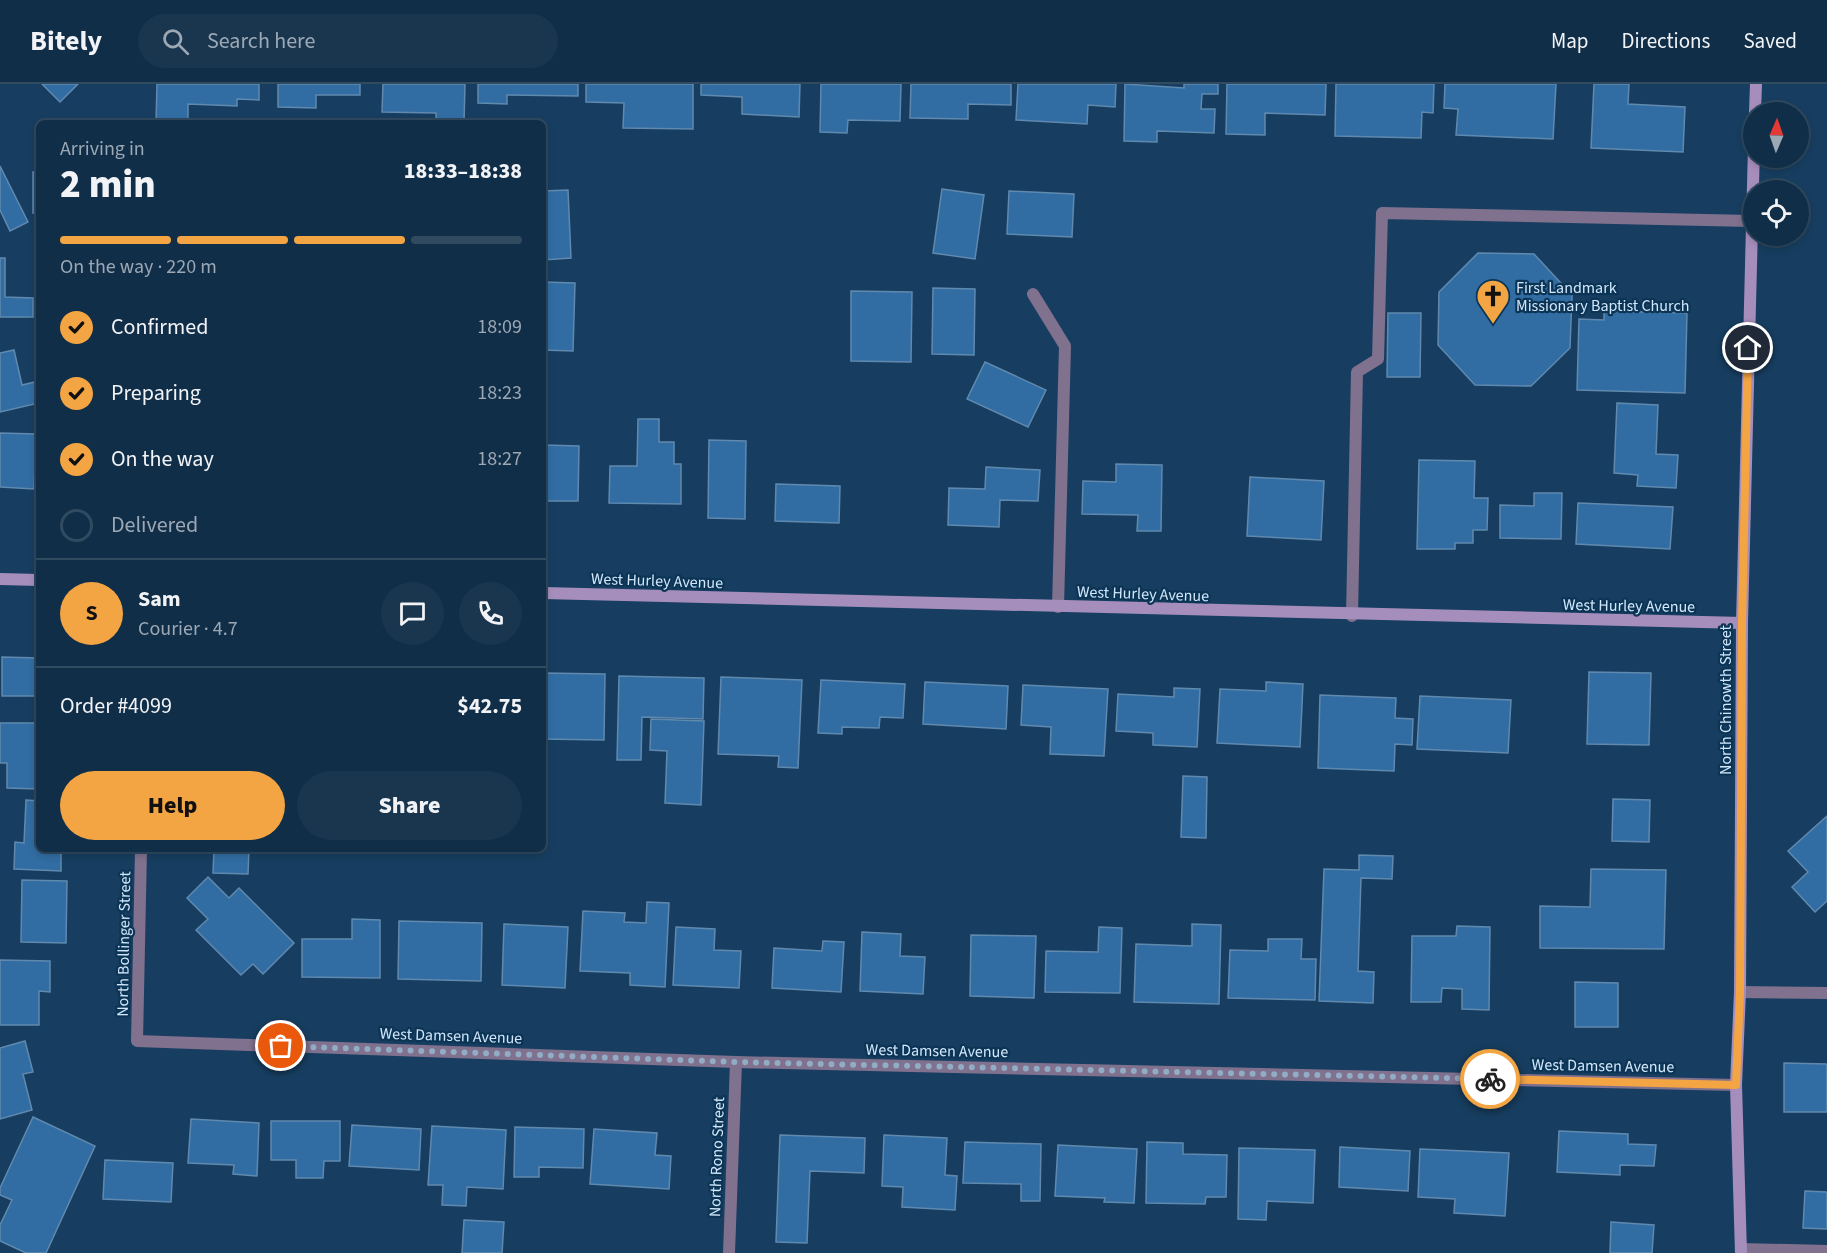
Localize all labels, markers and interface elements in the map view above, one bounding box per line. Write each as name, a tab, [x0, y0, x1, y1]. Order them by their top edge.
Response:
search box	[138, 14, 558, 68]
text: Bitely	[30, 21, 102, 61]
icon: search	[159, 25, 192, 58]
text: Search here	[207, 25, 315, 57]
text: Map	[1551, 26, 1589, 56]
text: Directions	[1622, 26, 1710, 56]
text: Saved	[1743, 26, 1797, 56]
north arrow	[1743, 102, 1809, 168]
map controls	[1743, 102, 1809, 246]
text: Arriving in	[60, 135, 145, 163]
text: 18:33–18:38	[404, 155, 522, 187]
text: 2 min	[60, 157, 156, 213]
button: locate	[1743, 180, 1809, 246]
text: On the way · 220 m	[60, 253, 217, 281]
place label: First Landmark Missionary Baptist Church	[1516, 277, 1689, 317]
church icon: First Landmark Missionary Baptist Church	[1475, 278, 1511, 325]
icon: check	[60, 311, 93, 344]
text: Confirmed	[111, 311, 208, 343]
text: 18:09	[477, 313, 522, 341]
pin	[1722, 322, 1773, 373]
icon: home	[1731, 331, 1764, 364]
icon: check	[60, 377, 93, 410]
text: Preparing	[111, 377, 201, 409]
text: 18:23	[477, 379, 522, 407]
icon: check	[60, 443, 93, 476]
text: On the way	[111, 443, 214, 475]
text: 18:27	[477, 445, 522, 473]
text: Delivered	[111, 509, 198, 541]
street label: West Hurley Avenue	[590, 568, 724, 594]
street label: West Hurley Avenue	[1076, 581, 1210, 607]
button: chat	[381, 582, 444, 645]
button: phone	[459, 582, 522, 645]
text: Sam	[138, 583, 181, 615]
street label: West Hurley Avenue	[1563, 594, 1695, 618]
text: S	[85, 597, 98, 629]
text: Courier · 4.7	[138, 615, 238, 643]
street label: North Chinowth Street	[1715, 624, 1737, 775]
text: Order #4099	[60, 690, 172, 722]
text: $42.75	[457, 690, 522, 722]
button: Help	[60, 771, 285, 840]
button: Share	[297, 771, 522, 840]
street label: North Bollinger Street	[112, 871, 136, 1017]
pin	[255, 1020, 306, 1071]
street label: West Damsen Avenue	[379, 1023, 523, 1049]
icon: bag	[264, 1029, 297, 1062]
street label: West Damsen Avenue	[866, 1039, 1009, 1063]
courier	[1460, 1049, 1520, 1109]
street label: West Damsen Avenue	[1532, 1054, 1675, 1078]
icon: bike	[1474, 1063, 1507, 1096]
street label: North Rono Street	[704, 1096, 730, 1217]

